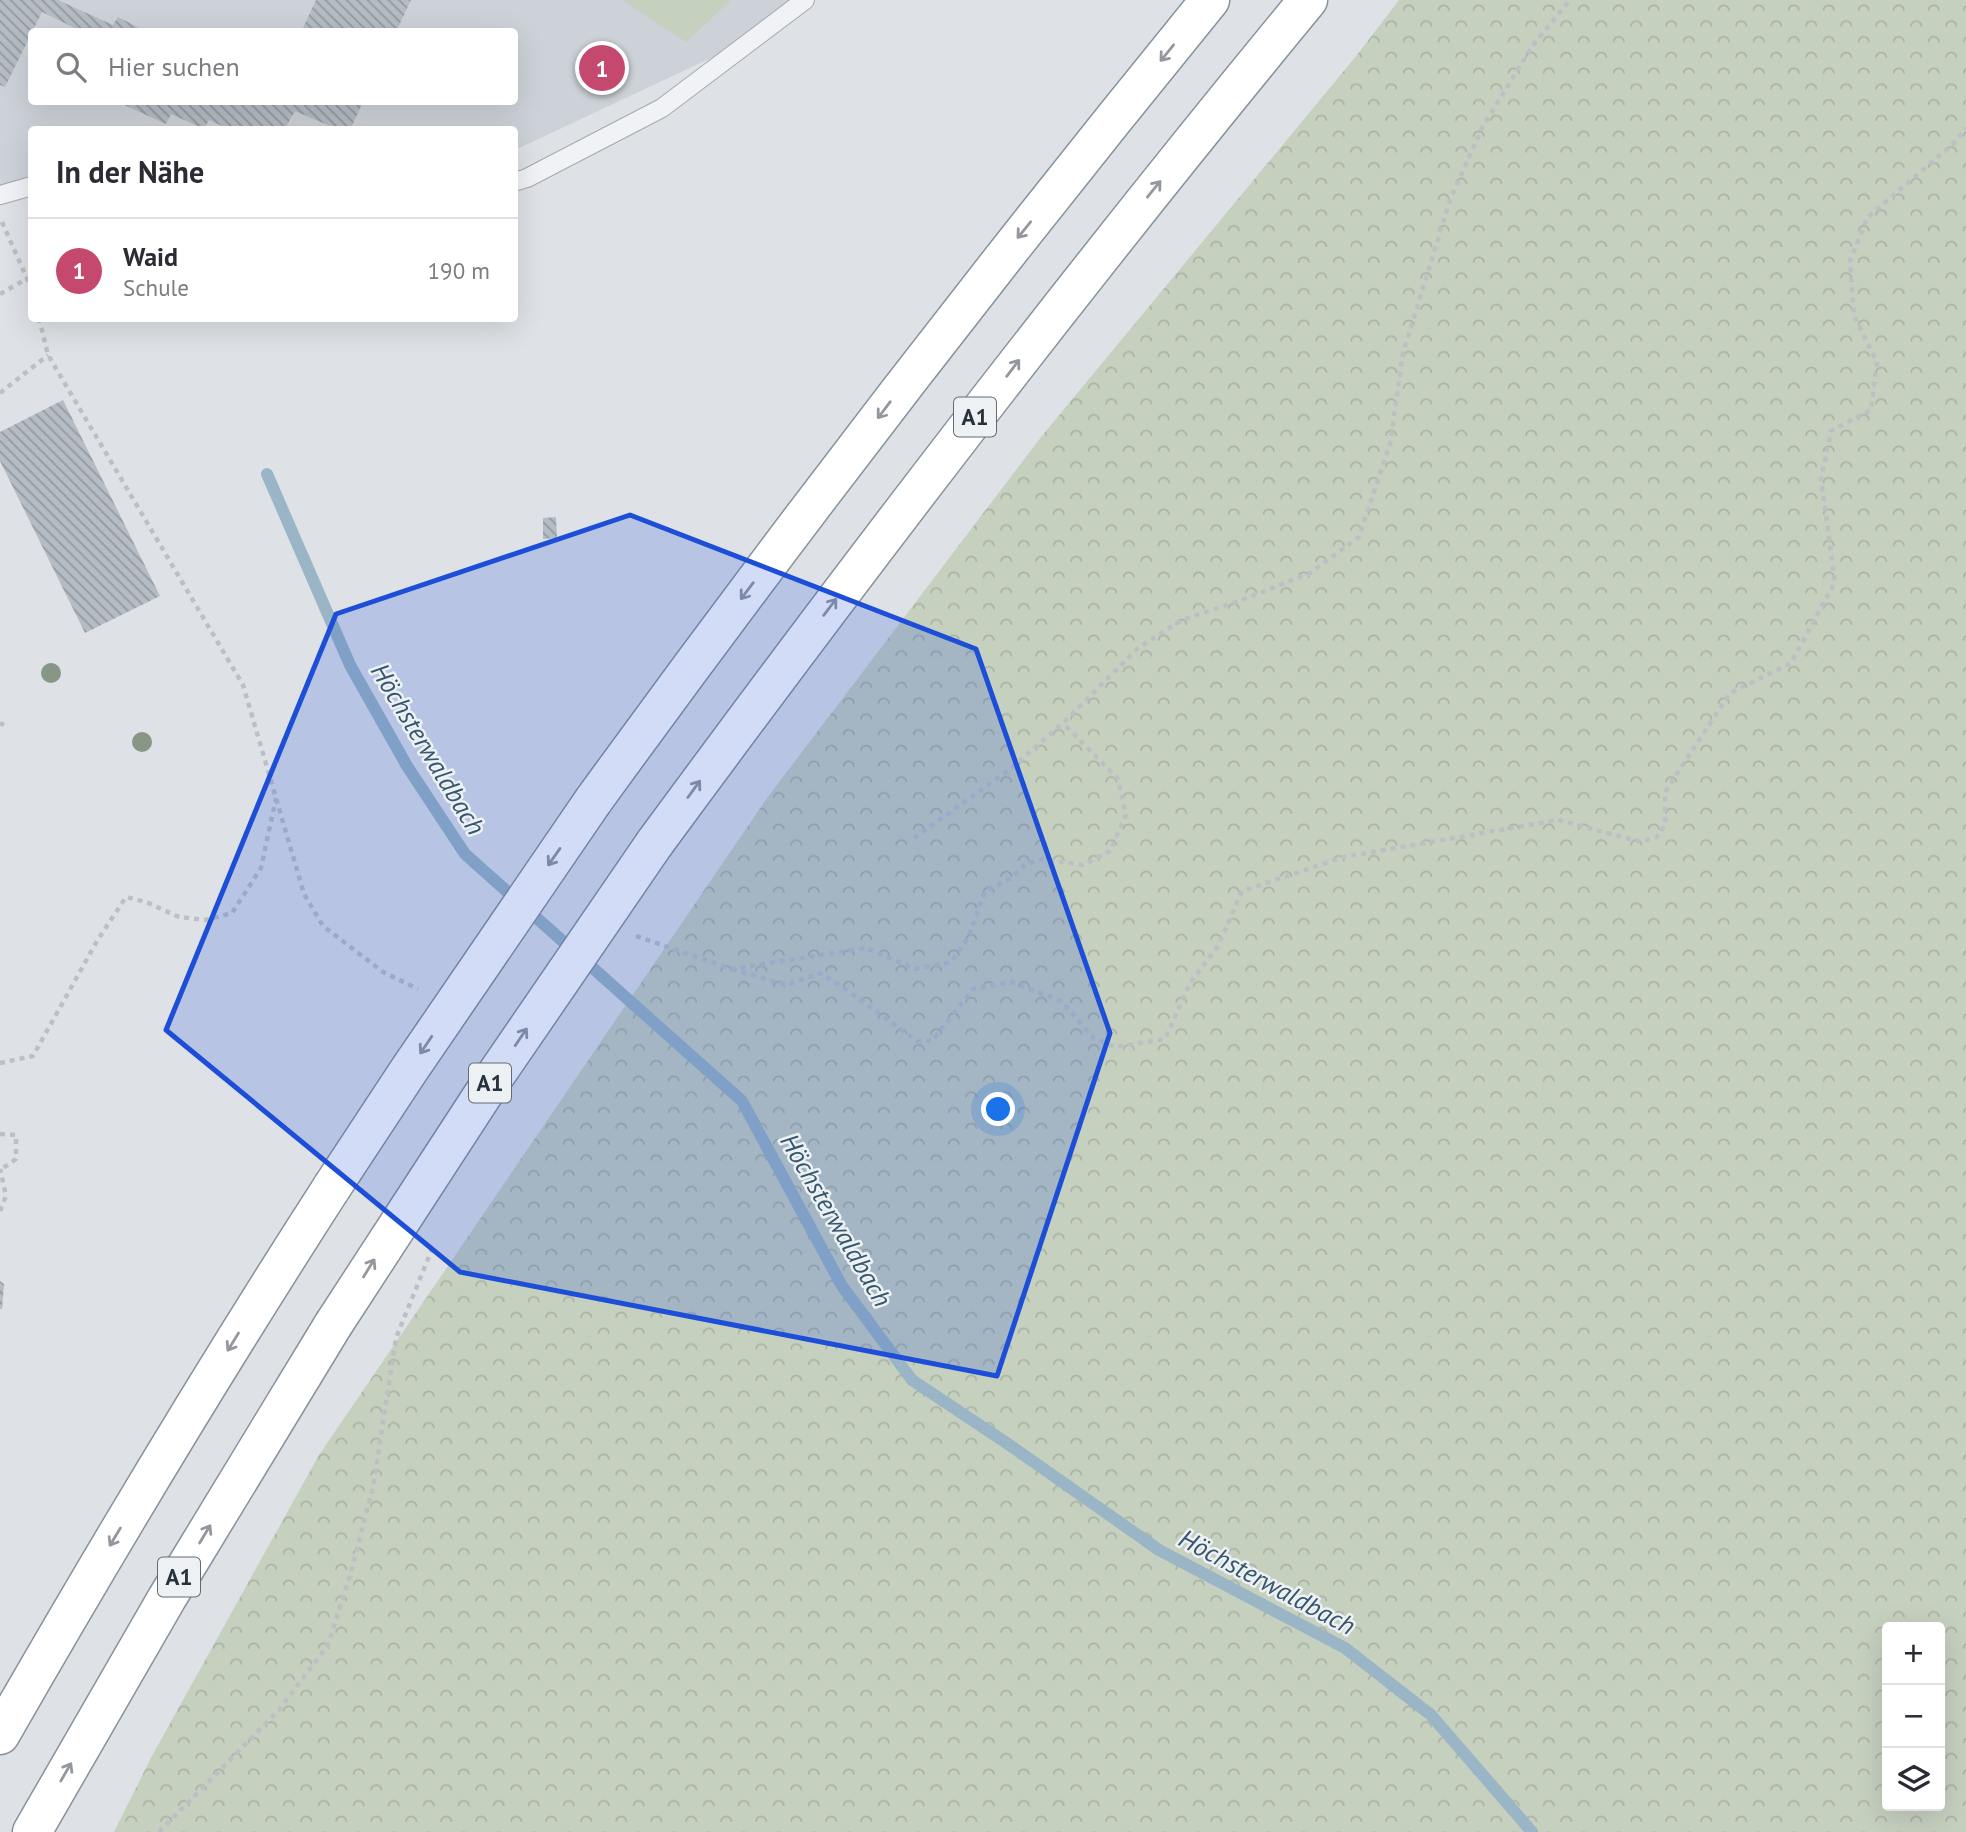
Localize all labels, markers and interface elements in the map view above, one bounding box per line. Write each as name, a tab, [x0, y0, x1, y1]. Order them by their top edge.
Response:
search box	[28, 28, 518, 105]
pin: 1	[579, 42, 625, 94]
one-way arrow	[1159, 43, 1175, 61]
icon: search	[52, 48, 90, 86]
text: Hier suchen	[108, 50, 240, 83]
text: In der Nähe	[56, 152, 204, 191]
one-way arrow	[1146, 181, 1162, 199]
one-way arrow	[1017, 221, 1032, 239]
text: Waid	[123, 240, 178, 273]
text: 1	[72, 256, 86, 285]
text: 190 m	[428, 256, 490, 285]
text: Schule	[123, 273, 189, 302]
one-way arrow	[1005, 359, 1020, 377]
road number: A1	[954, 398, 996, 436]
one-way arrow	[877, 400, 892, 418]
one-way arrow	[740, 581, 754, 600]
one-way arrow	[822, 598, 837, 616]
water label: Höchsterwaldbach	[364, 657, 493, 841]
one-way arrow	[686, 780, 701, 799]
one-way arrow	[547, 847, 561, 866]
one-way arrow	[514, 1028, 529, 1047]
one-way arrow	[419, 1035, 433, 1054]
road number: A1	[469, 1064, 511, 1102]
your location	[981, 1092, 1015, 1126]
water label: Höchsterwaldbach	[773, 1127, 899, 1312]
one-way arrow	[363, 1258, 377, 1278]
one-way arrow	[226, 1332, 240, 1352]
water label: Höchsterwaldbach	[1173, 1521, 1361, 1642]
one-way arrow	[199, 1524, 213, 1544]
one-way arrow	[108, 1526, 122, 1546]
road number: A1	[158, 1558, 200, 1596]
map controls	[1882, 1622, 1945, 1811]
button: +	[1882, 1622, 1945, 1685]
button: −	[1882, 1685, 1945, 1748]
button: layers	[1882, 1748, 1945, 1811]
one-way arrow	[59, 1763, 73, 1783]

